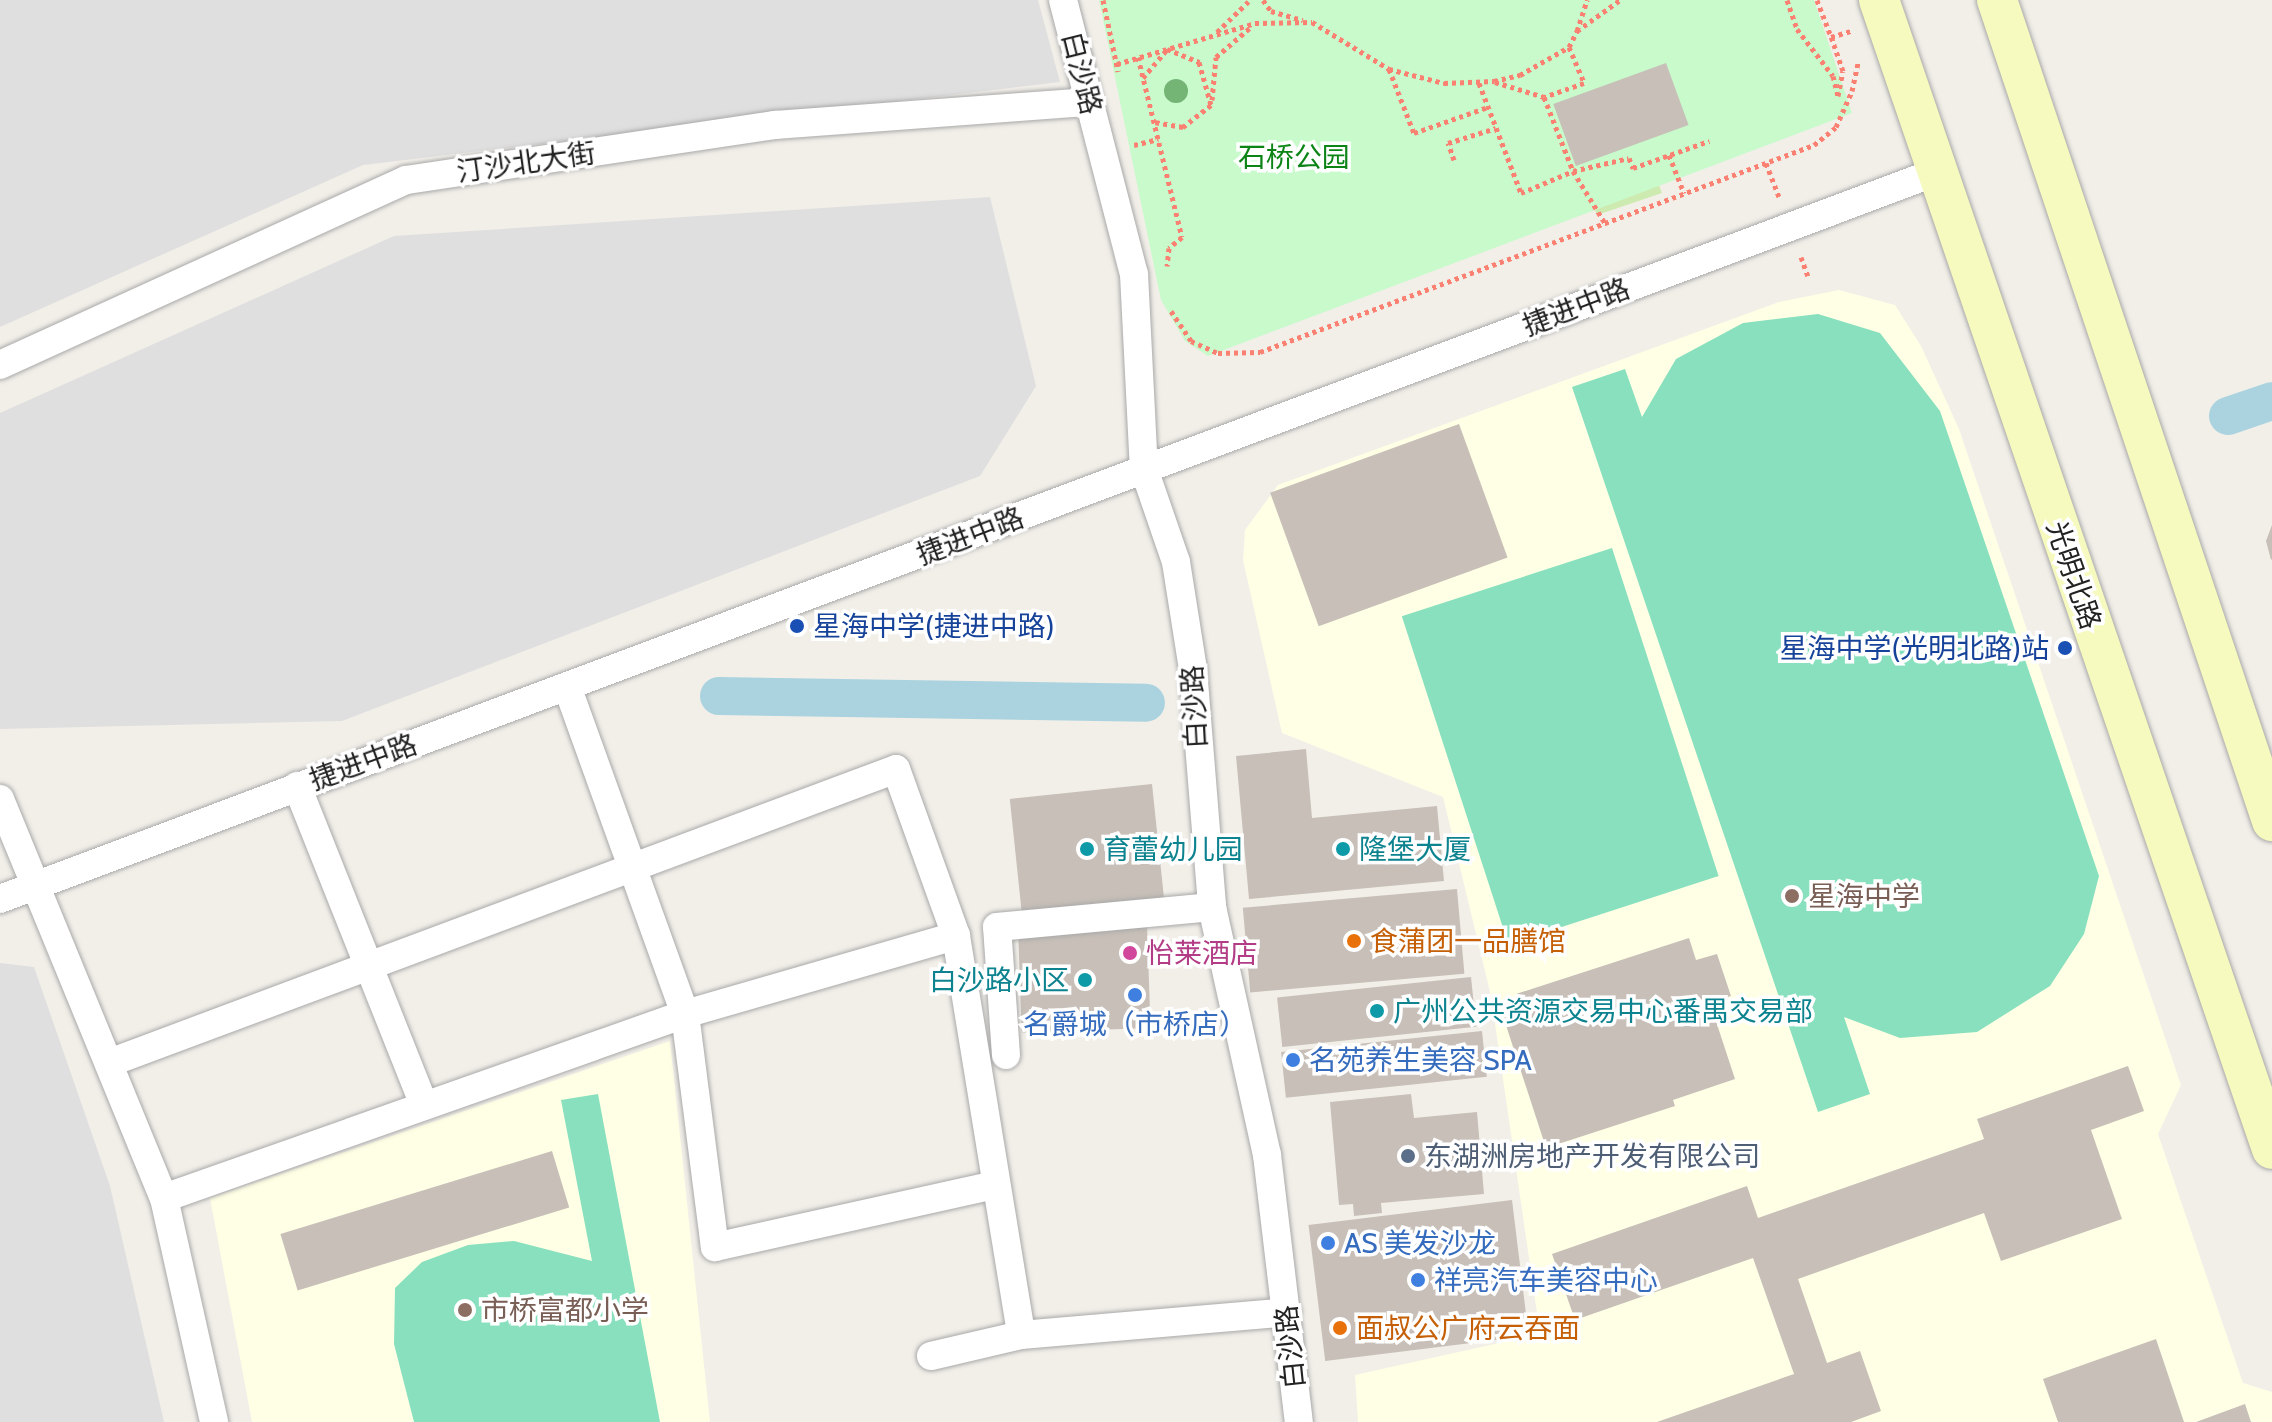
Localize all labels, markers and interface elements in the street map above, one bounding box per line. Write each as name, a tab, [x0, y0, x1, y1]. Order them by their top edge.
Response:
street label: 白沙路	[1056, 28, 1108, 118]
street label: 汀沙北大街	[454, 136, 598, 188]
park label: 石桥公园	[1238, 140, 1350, 174]
street label: 捷进中路	[1518, 271, 1634, 343]
street label: 捷进中路	[912, 500, 1028, 572]
street label: 光明北路	[2040, 517, 2108, 633]
place label: 星海中学(捷进中路)	[813, 609, 1055, 643]
marker: 星海中学(捷进中路)	[788, 617, 806, 635]
place label: 星海中学(光明北路)站	[1779, 631, 2049, 665]
marker: 星海中学(光明北路)站	[2056, 639, 2074, 657]
street label: 白沙路	[1175, 664, 1213, 750]
street label: 捷进中路	[305, 727, 421, 797]
place label: 育蕾幼儿园	[1103, 832, 1243, 866]
place label: 隆堡大厦	[1359, 832, 1471, 866]
marker: 育蕾幼儿园	[1078, 840, 1096, 858]
marker: 隆堡大厦	[1334, 840, 1352, 858]
place label: 星海中学	[1808, 879, 1920, 913]
marker: 星海中学	[1783, 887, 1801, 905]
place label: 食蒲团一品膳馆	[1370, 924, 1566, 958]
marker: 食蒲团一品膳馆	[1345, 932, 1363, 950]
place label: 怡莱酒店	[1146, 936, 1258, 970]
marker: 怡莱酒店	[1121, 944, 1139, 962]
place label: 白沙路小区	[929, 963, 1069, 997]
marker: 白沙路小区	[1076, 971, 1094, 989]
marker: 名爵城（市桥店）	[1126, 986, 1144, 1004]
place label: 广州公共资源交易中心番禺交易部	[1393, 994, 1813, 1028]
marker: 广州公共资源交易中心番禺交易部	[1368, 1002, 1386, 1020]
place label: 名爵城（市桥店）	[1023, 1007, 1247, 1041]
place label: 名苑养生美容 SPA	[1309, 1043, 1532, 1077]
marker: 名苑养生美容 SPA	[1284, 1051, 1302, 1069]
place label: 东湖洲房地产开发有限公司	[1424, 1139, 1760, 1173]
marker: 东湖洲房地产开发有限公司	[1399, 1147, 1417, 1165]
place label: AS 美发沙龙	[1344, 1226, 1496, 1260]
marker: AS 美发沙龙	[1319, 1234, 1337, 1252]
place label: 祥亮汽车美容中心	[1434, 1263, 1658, 1297]
marker: 祥亮汽车美容中心	[1409, 1271, 1427, 1289]
place label: 市桥富都小学	[481, 1293, 649, 1327]
marker: 市桥富都小学	[456, 1301, 474, 1319]
street label: 白沙路	[1269, 1303, 1311, 1391]
place label: 面叔公广府云吞面	[1356, 1311, 1580, 1345]
marker: 面叔公广府云吞面	[1331, 1319, 1349, 1337]

